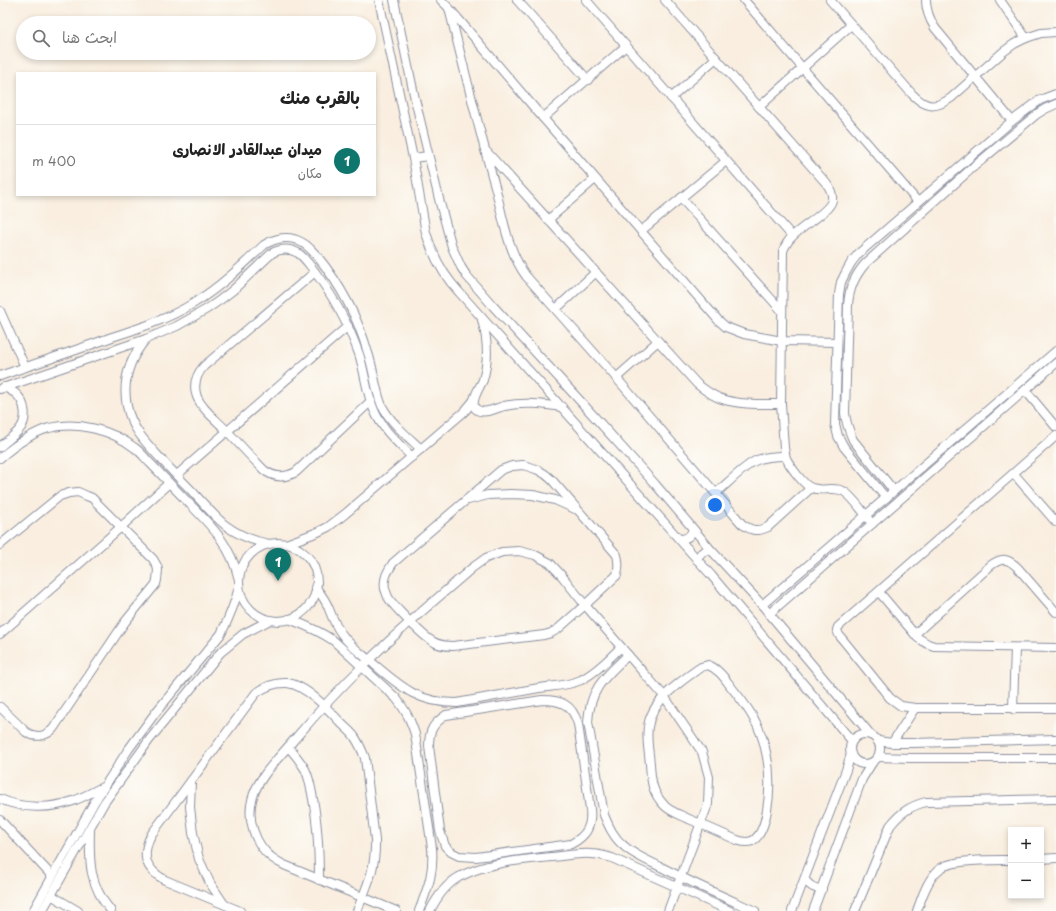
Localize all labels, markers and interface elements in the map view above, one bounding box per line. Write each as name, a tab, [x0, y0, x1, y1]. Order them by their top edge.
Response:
search box	[16, 16, 376, 60]
text: ابحث هنا	[62, 25, 117, 48]
icon: search	[30, 27, 52, 49]
text: بالقرب منك	[280, 84, 360, 110]
text: ميدان عبدالقادر الانصارى	[172, 137, 322, 160]
text: 400 m	[32, 151, 76, 170]
text: 1	[344, 151, 350, 170]
text: مكان	[298, 163, 322, 182]
your location	[705, 495, 725, 515]
pin: 1	[265, 548, 291, 581]
map controls	[1008, 827, 1044, 899]
button: +	[1008, 827, 1044, 863]
button: −	[1008, 863, 1044, 899]

